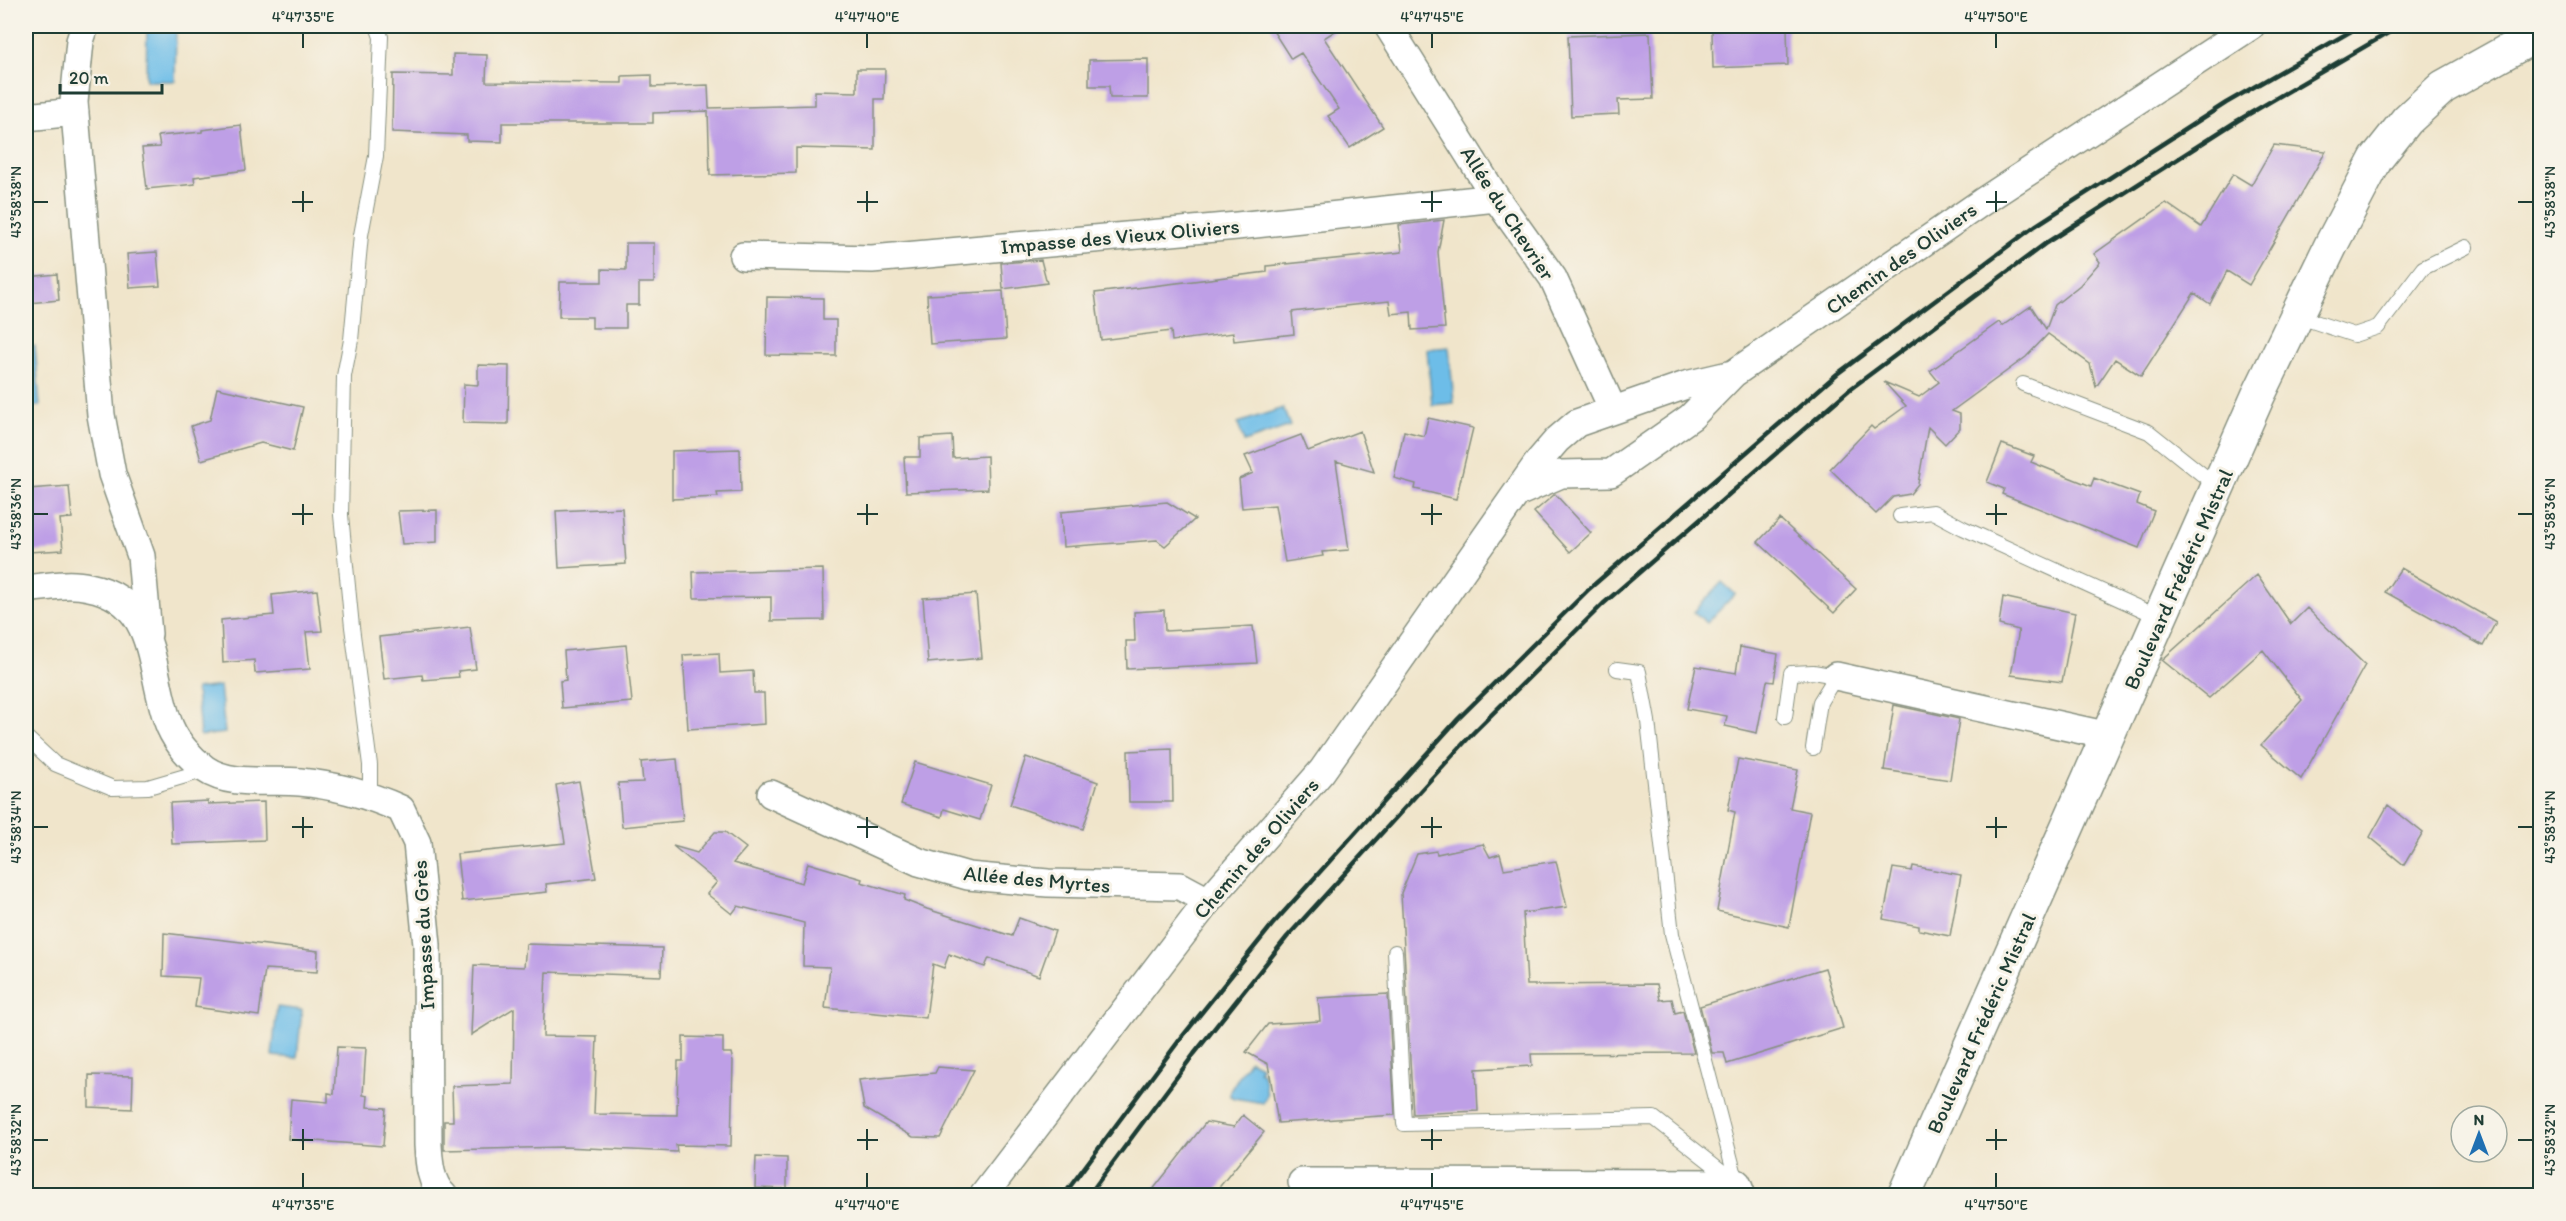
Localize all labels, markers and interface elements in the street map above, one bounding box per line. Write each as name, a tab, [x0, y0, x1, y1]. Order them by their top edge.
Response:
text: 4°47'35"E	[272, 8, 334, 26]
text: 4°47'40"E	[835, 8, 899, 26]
text: 4°47'45"E	[1400, 8, 1464, 26]
text: 4°47'50"E	[1964, 8, 2028, 26]
scale bar	[60, 57, 162, 95]
text: 20 m	[69, 67, 109, 89]
street label: Allée du Chevrier	[1455, 141, 1561, 285]
text: 43°58'38"N	[7, 166, 25, 238]
text: 43°58'38"N	[2541, 166, 2559, 238]
street label: Chemin des Oliviers	[1821, 197, 1981, 319]
street label: Impasse des Vieux Oliviers	[999, 213, 1241, 259]
street label: Boulevard Frédéric Mistral	[2118, 465, 2238, 693]
text: 43°58'36"N	[7, 478, 25, 550]
text: 43°58'36"N	[2541, 478, 2559, 550]
street label: Chemin des Oliviers	[1188, 772, 1324, 924]
text: 43°58'34"N	[7, 790, 25, 864]
text: 43°58'34"N	[2541, 790, 2559, 864]
street label: Impasse du Grès	[407, 859, 439, 1011]
street label: Allée des Myrtes	[962, 860, 1112, 898]
street label: Boulevard Frédéric Mistral	[1921, 909, 2041, 1137]
text: 43°58'32"N	[7, 1104, 25, 1176]
north arrow	[2449, 1104, 2509, 1164]
text: 43°58'32"N	[2541, 1104, 2559, 1176]
text: N	[2474, 1110, 2484, 1129]
text: 4°47'35"E	[272, 1196, 334, 1214]
text: 4°47'40"E	[835, 1196, 899, 1214]
text: 4°47'45"E	[1400, 1196, 1464, 1214]
text: 4°47'50"E	[1964, 1196, 2028, 1214]

